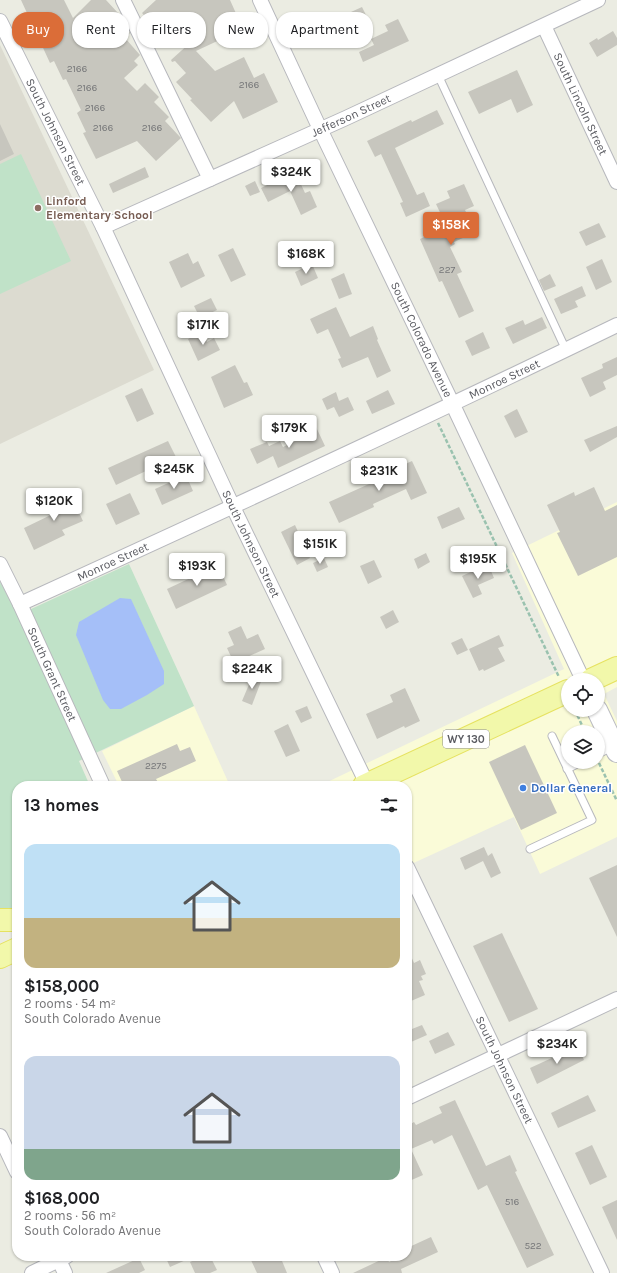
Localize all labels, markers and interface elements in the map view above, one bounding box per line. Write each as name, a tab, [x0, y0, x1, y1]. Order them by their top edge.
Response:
chip: Buy	[12, 12, 64, 48]
chip: Rent	[72, 12, 129, 48]
chip: Filters	[137, 12, 206, 48]
chip: New	[214, 12, 268, 48]
chip: Apartment	[276, 12, 373, 48]
street label: South Lincoln Street	[550, 50, 611, 158]
house number: 2166	[67, 63, 88, 75]
street label: South Johnson Street	[23, 76, 88, 188]
house number: 2166	[239, 79, 260, 91]
house number: 2166	[77, 82, 98, 94]
street label: Jefferson Street	[309, 91, 393, 140]
house number: 2166	[85, 102, 106, 114]
house number: 2166	[93, 122, 114, 134]
house number: 2166	[142, 122, 163, 134]
pin: $324K	[263, 159, 319, 193]
text: $324K	[270, 164, 312, 179]
place label: Linford Elementary School	[46, 194, 153, 222]
marker: Linford Elementary School	[33, 203, 43, 213]
pin: $158K	[423, 212, 479, 246]
text: $158K	[432, 217, 470, 232]
pin: $168K	[278, 241, 334, 275]
text: $168K	[287, 246, 325, 261]
house number: 227	[439, 264, 455, 276]
street label: South Colorado Avenue	[388, 279, 455, 400]
pin: $171K	[175, 312, 231, 346]
text: $171K	[186, 317, 220, 332]
street label: Monroe Street	[467, 356, 542, 402]
pin: $179K	[261, 415, 317, 449]
text: $179K	[271, 420, 307, 435]
pin: $245K	[146, 456, 202, 490]
pin: $231K	[351, 458, 407, 492]
text: $245K	[154, 461, 194, 476]
text: $231K	[360, 463, 398, 478]
pin: $120K	[26, 488, 82, 522]
street label: South Johnson Street	[219, 488, 283, 600]
text: $120K	[35, 493, 73, 508]
pin: $151K	[292, 531, 348, 565]
text: $151K	[303, 536, 337, 551]
street label: Monroe Street	[75, 539, 151, 584]
pin: $195K	[450, 546, 506, 580]
text: $195K	[459, 551, 497, 566]
pin: $193K	[169, 553, 225, 587]
text: $193K	[178, 558, 216, 573]
street label: South Grant Street	[25, 625, 80, 724]
pin: $224K	[224, 656, 280, 690]
text: $224K	[232, 661, 272, 676]
map controls	[561, 673, 605, 769]
button: locate	[561, 673, 605, 717]
button: layers	[561, 725, 605, 769]
road number: WY 130	[443, 730, 489, 748]
house number: 2275	[145, 760, 167, 772]
place label: Dollar General	[531, 781, 612, 795]
marker: Dollar General	[518, 783, 528, 793]
icon: filters	[378, 794, 400, 816]
text: 13 homes	[24, 795, 99, 815]
icon: home	[176, 870, 248, 942]
text: $158,000	[24, 976, 99, 996]
text: 2 rooms · 54 m²	[24, 996, 116, 1011]
text: South Colorado Avenue	[24, 1011, 161, 1026]
street label: South Johnson Street	[473, 1014, 536, 1126]
pin: $234K	[529, 1031, 585, 1065]
text: $234K	[536, 1036, 578, 1051]
icon: home	[176, 1082, 248, 1154]
text: $168,000	[24, 1188, 100, 1208]
house number: 516	[505, 1196, 520, 1208]
text: 2 rooms · 56 m²	[24, 1208, 116, 1223]
text: South Colorado Avenue	[24, 1223, 161, 1238]
house number: 522	[524, 1240, 542, 1252]

